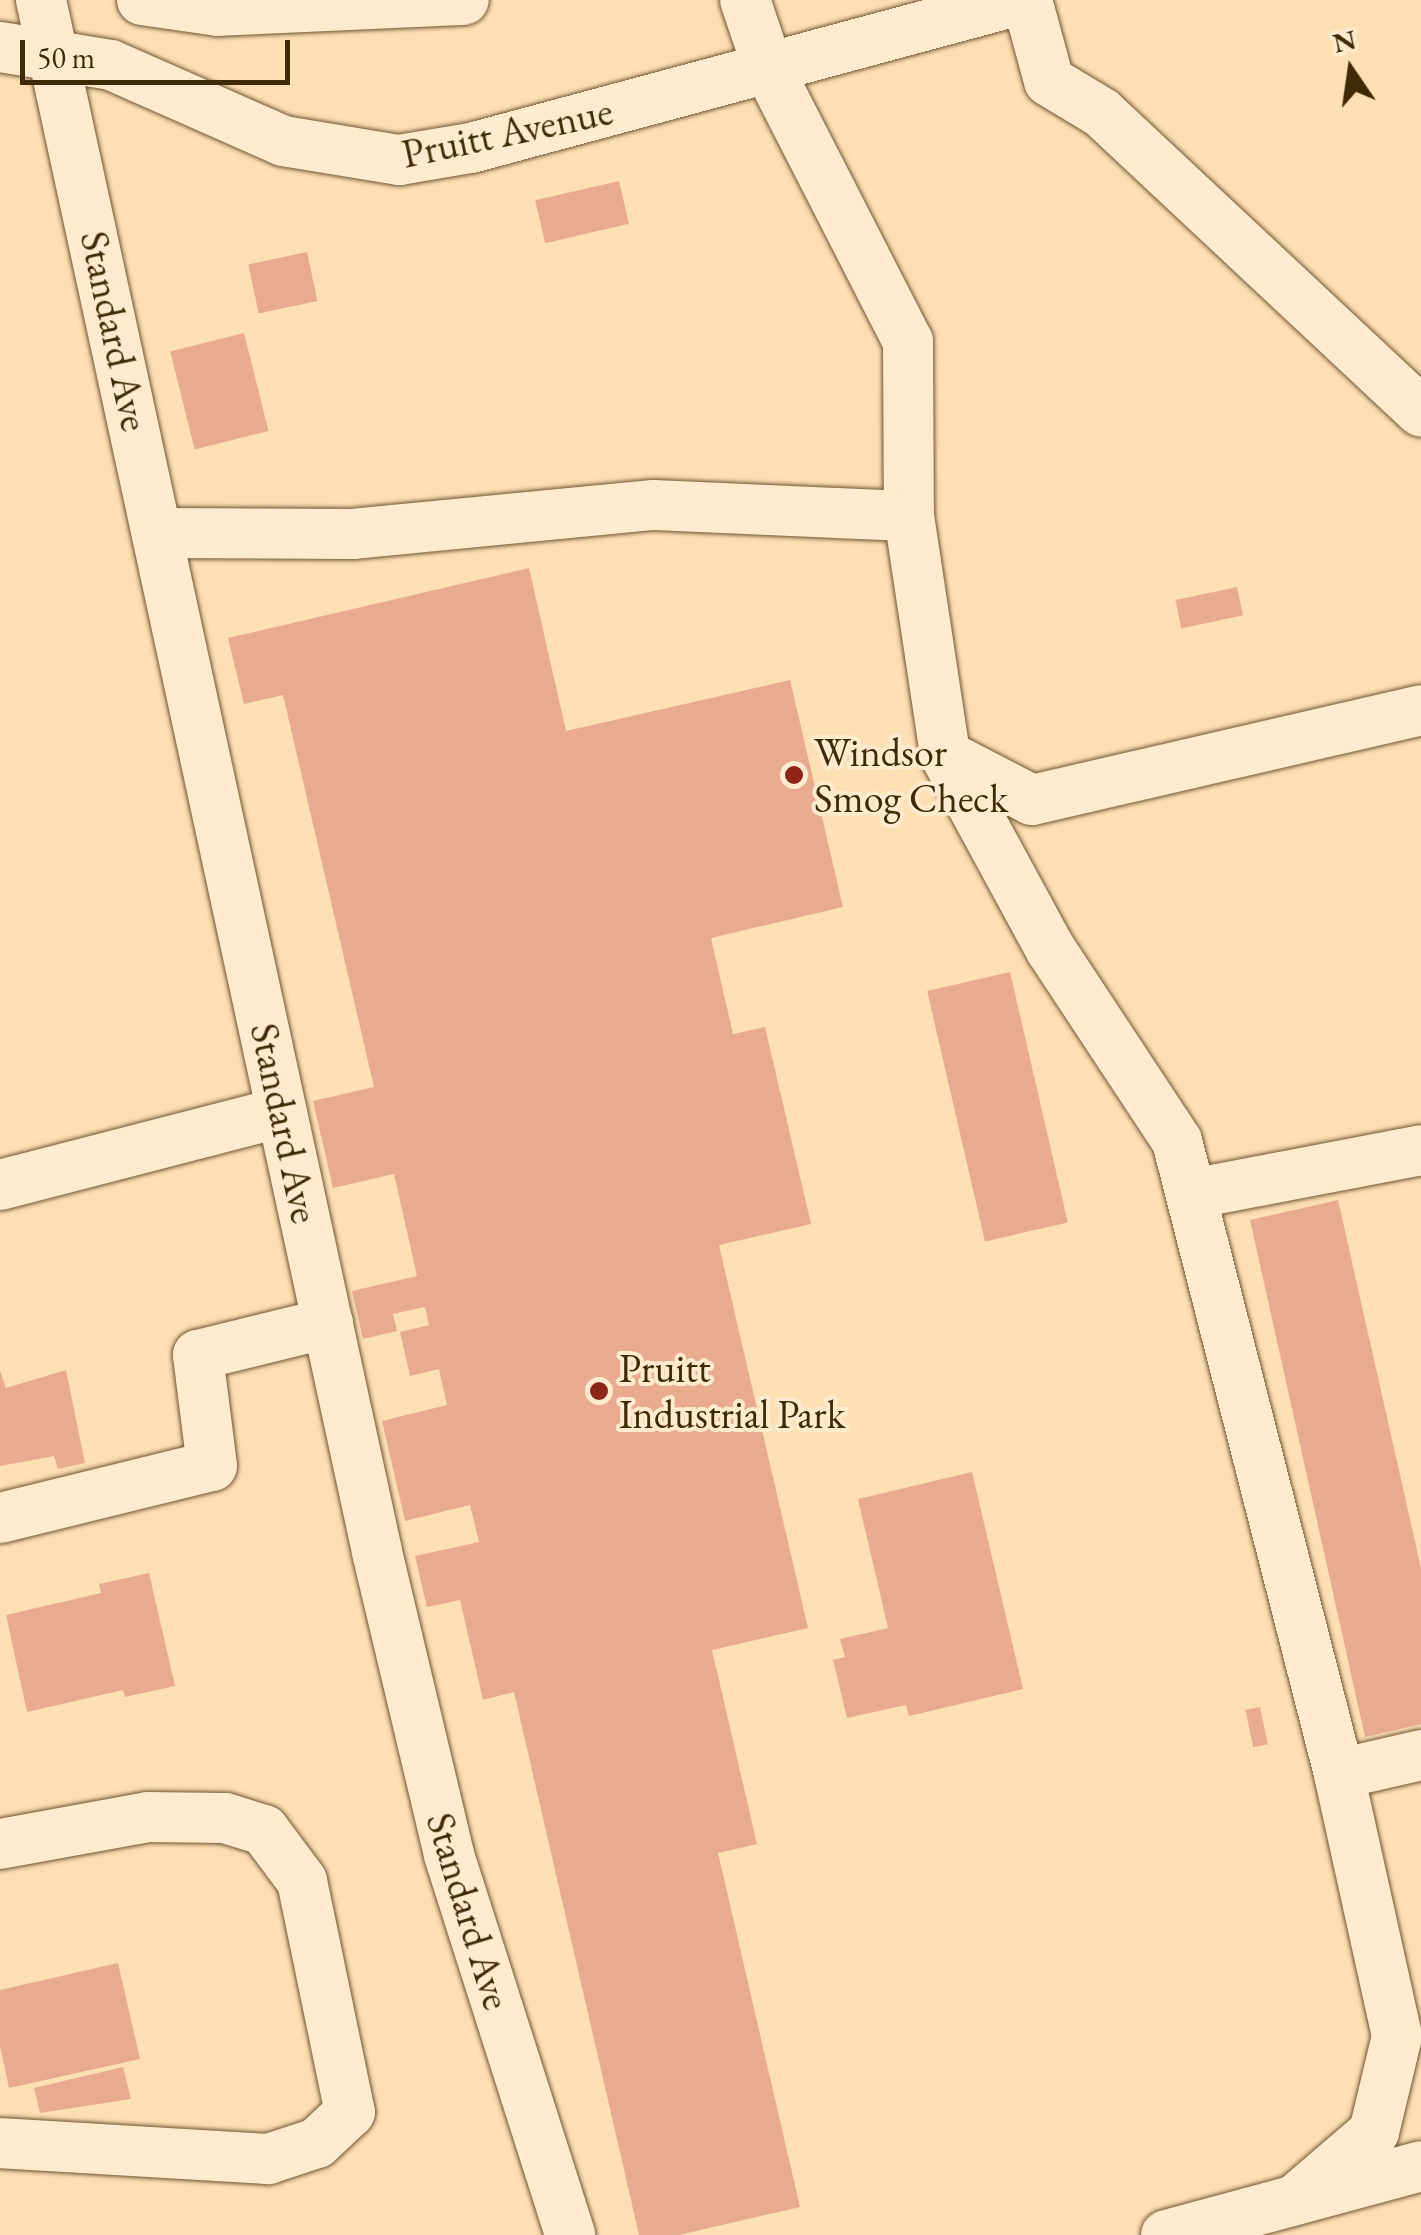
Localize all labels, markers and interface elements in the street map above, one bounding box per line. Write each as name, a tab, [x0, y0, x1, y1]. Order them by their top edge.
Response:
scale bar	[25, 20, 295, 82]
north arrow	[1301, 20, 1401, 120]
text: N	[1329, 21, 1359, 61]
text: 50 m	[37, 38, 95, 77]
street label: Pruitt Avenue	[397, 86, 617, 178]
street label: Standard Ave	[70, 227, 160, 435]
place label: Windsor Smog Check	[814, 728, 1008, 822]
marker: Windsor Smog Check	[783, 764, 805, 786]
street label: Standard Ave	[240, 1019, 330, 1227]
place label: Pruitt Industrial Park	[619, 1344, 845, 1438]
marker: Pruitt Industrial Park	[588, 1380, 610, 1402]
street label: Standard Ave	[416, 1807, 522, 2015]

